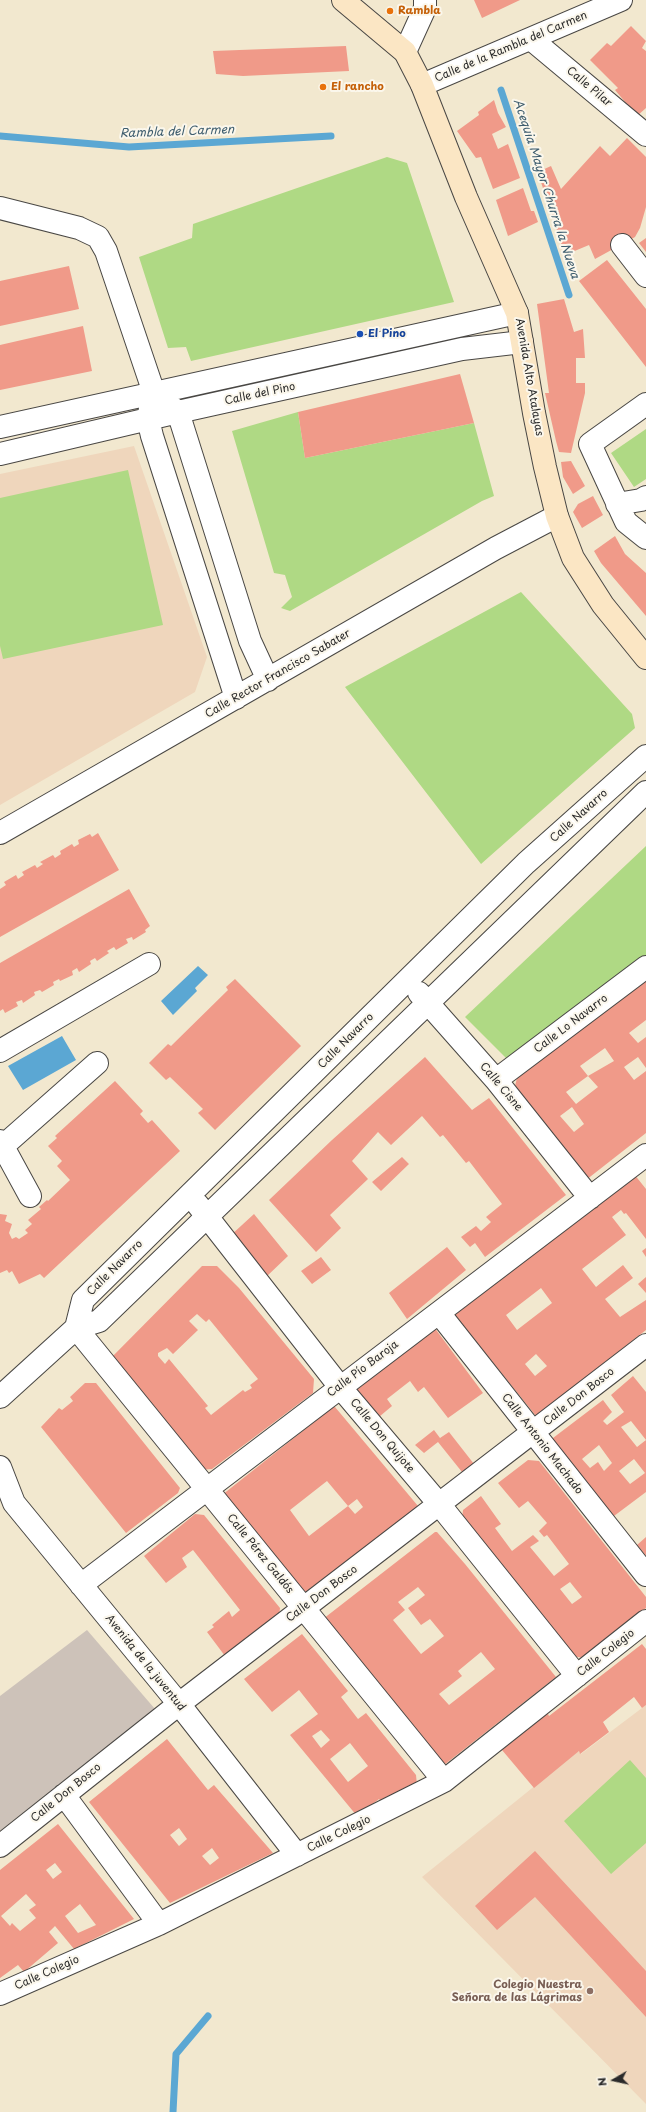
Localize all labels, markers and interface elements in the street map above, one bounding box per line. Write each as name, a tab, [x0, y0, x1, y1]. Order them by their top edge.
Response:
place label: Rambla	[398, 4, 441, 18]
marker: Rambla	[385, 6, 395, 16]
street label: Calle de la Rambla del Carmen	[433, 9, 589, 85]
street label: Calle Pilar	[564, 64, 614, 110]
place label: El rancho	[331, 80, 384, 94]
marker: El rancho	[318, 82, 328, 92]
water label: Acequia Mayor Churra la Nueva	[510, 97, 582, 281]
water label: Rambla del Carmen	[120, 123, 234, 141]
street label: Avenida Alto Atalayas	[512, 317, 546, 437]
place label: El Pino	[368, 327, 406, 341]
marker: El Pino	[355, 329, 365, 339]
street label: Calle del Pino	[224, 380, 296, 408]
street label: Calle Rector Francisco Sabater	[203, 627, 353, 721]
street label: Calle Navarro	[547, 787, 611, 845]
street label: Calle Lo Navarro	[532, 992, 610, 1056]
street label: Calle Navarro	[316, 1011, 376, 1071]
street label: Calle Cisne	[477, 1060, 525, 1114]
street label: Calle Navarro	[85, 1238, 145, 1298]
street label: Calle Pío Baroja	[325, 1338, 401, 1400]
street label: Calle Don Bosco	[541, 1365, 617, 1429]
street label: Calle Antonio Machado	[499, 1391, 585, 1497]
street label: Calle Don Quijote	[347, 1396, 417, 1476]
street label: Calle Pérez Galdós	[224, 1512, 296, 1596]
street label: Calle Don Bosco	[284, 1563, 360, 1625]
street label: Avenida de la juventud	[102, 1612, 188, 1714]
street label: Calle Colegio	[575, 1626, 637, 1680]
street label: Calle Don Bosco	[28, 1761, 104, 1825]
street label: Calle Colegio	[305, 1813, 373, 1855]
street label: Calle Colegio	[13, 1953, 81, 1993]
place label: Colegio Nuestra Señora de las Lágrimas	[452, 1978, 582, 2004]
marker: Colegio Nuestra Señora de las Lágrimas	[585, 1986, 595, 1996]
north arrow	[594, 2060, 634, 2100]
text: N	[593, 2076, 611, 2088]

